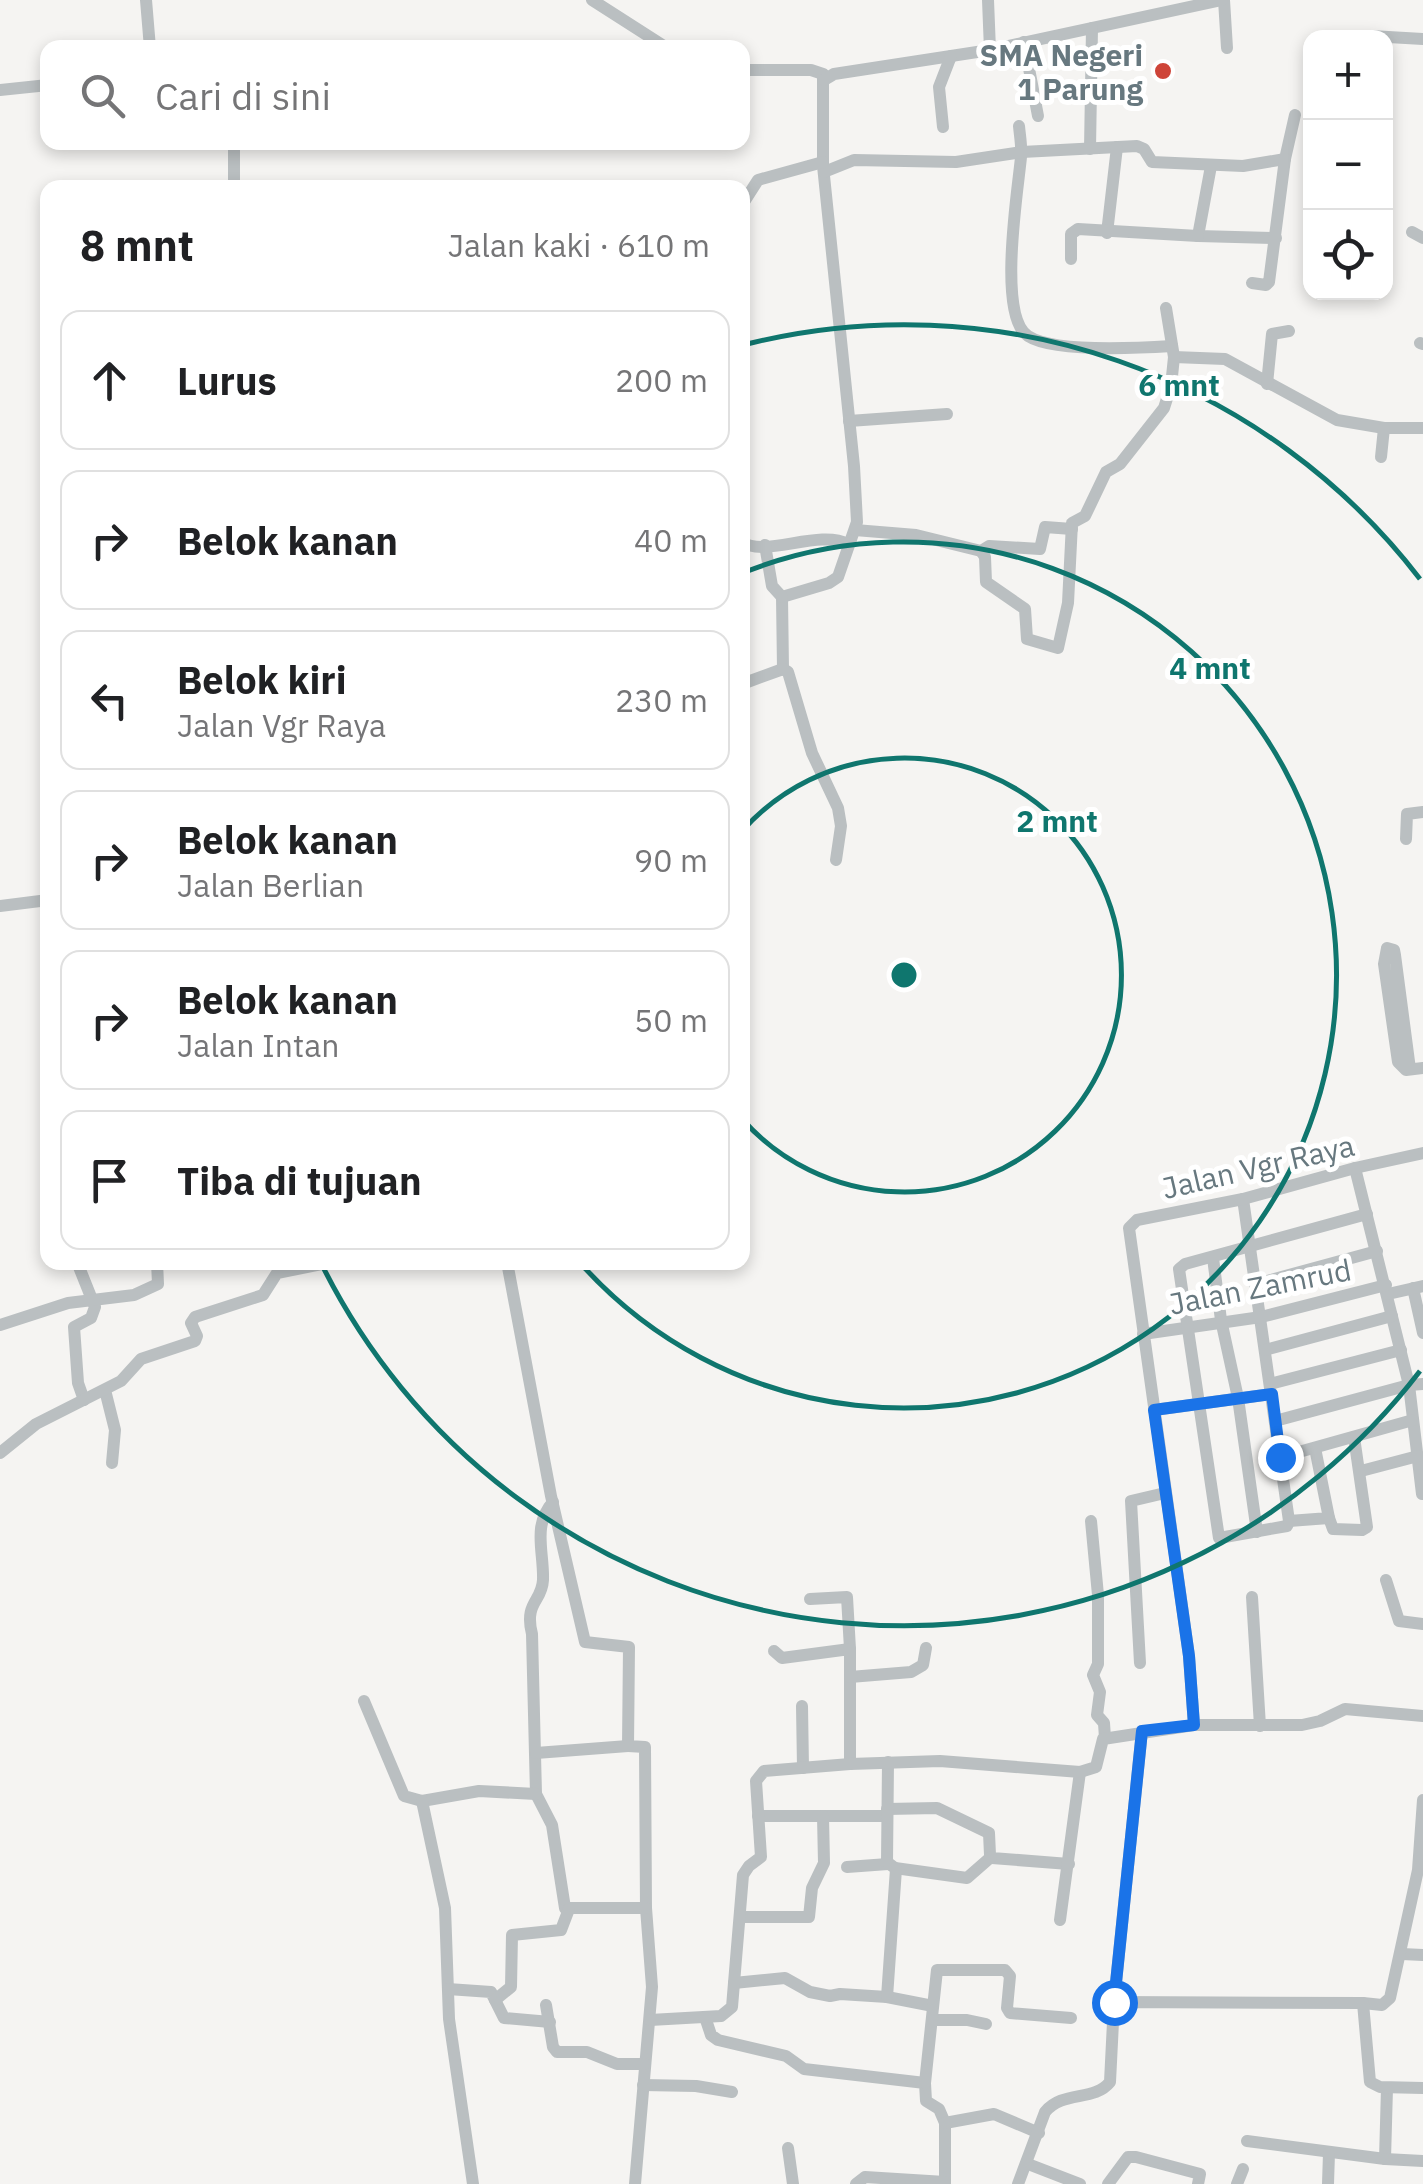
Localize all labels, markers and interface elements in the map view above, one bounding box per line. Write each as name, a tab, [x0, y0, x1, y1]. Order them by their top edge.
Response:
map controls	[1303, 30, 1393, 300]
button: +	[1303, 30, 1393, 120]
place label: SMA Negeri 1 Parung	[980, 35, 1143, 108]
search box	[40, 40, 750, 150]
marker: SMA Negeri 1 Parung	[1152, 60, 1174, 82]
icon: search	[75, 68, 130, 123]
text: Cari di sini	[155, 71, 331, 120]
button: −	[1303, 120, 1393, 210]
button: locate	[1303, 210, 1393, 300]
text: 8 mnt	[80, 218, 194, 273]
text: Jalan kaki · 610 m	[448, 224, 710, 266]
icon: ahead	[82, 353, 137, 408]
text: Lurus	[177, 356, 277, 405]
text: 200 m	[615, 359, 708, 401]
text: 6 mnt	[1138, 365, 1220, 404]
icon: right	[82, 513, 137, 568]
text: Belok kanan	[177, 516, 398, 565]
text: 40 m	[634, 519, 708, 561]
text: 4 mnt	[1169, 648, 1251, 687]
text: Belok kiri	[177, 655, 347, 704]
icon: left	[82, 673, 137, 728]
text: 230 m	[615, 679, 708, 721]
text: Jalan Vgr Raya	[177, 704, 386, 746]
text: 2 mnt	[1016, 801, 1098, 840]
text: Belok kanan	[177, 815, 398, 864]
icon: right	[82, 833, 137, 888]
text: 90 m	[634, 839, 708, 881]
text: Jalan Berlian	[177, 864, 364, 906]
centre of rings	[886, 957, 922, 993]
text: Belok kanan	[177, 975, 398, 1024]
icon: right	[82, 993, 137, 1048]
text: 50 m	[634, 999, 708, 1041]
text: Jalan Intan	[177, 1024, 339, 1066]
street label: Jalan Vgr Raya	[1158, 1125, 1358, 1207]
icon: arrive	[82, 1153, 137, 1208]
text: Tiba di tujuan	[177, 1156, 422, 1205]
street label: Jalan Zamrud	[1166, 1249, 1354, 1323]
route end	[1258, 1435, 1304, 1481]
route start	[1092, 1980, 1138, 2026]

